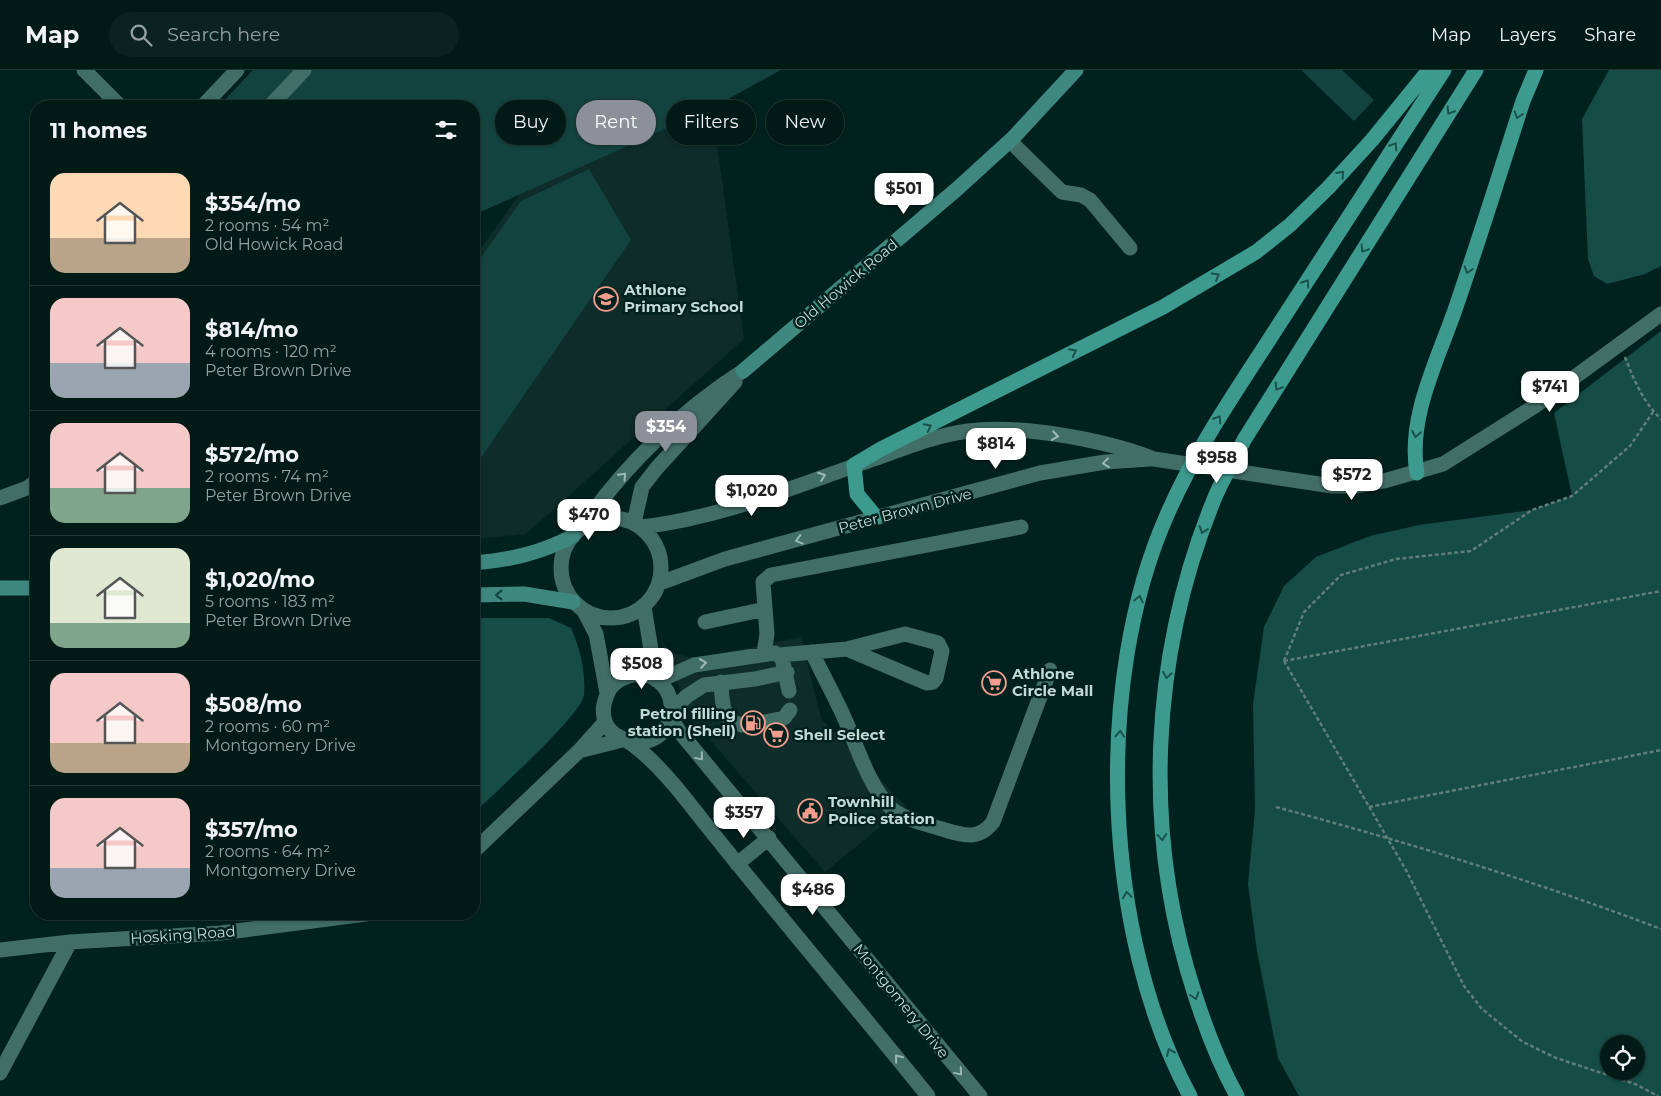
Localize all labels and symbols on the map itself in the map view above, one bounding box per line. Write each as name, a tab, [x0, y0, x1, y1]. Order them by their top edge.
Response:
one-way arrow	[1447, 106, 1456, 115]
one-way arrow	[1514, 111, 1524, 119]
one-way arrow	[1388, 143, 1397, 152]
one-way arrow	[1335, 170, 1344, 179]
pin: $501	[874, 172, 934, 215]
street label: Old Howick Road	[790, 235, 901, 333]
one-way arrow	[1360, 243, 1370, 252]
one-way arrow	[1464, 265, 1474, 274]
one-way arrow	[1211, 273, 1220, 283]
one-way arrow	[1300, 279, 1309, 288]
place label: Athlone Primary School	[623, 280, 743, 316]
school or university icon: Athlone Primary School	[593, 286, 619, 312]
one-way arrow	[1067, 348, 1076, 358]
pin: $741	[1520, 370, 1580, 413]
one-way arrow	[1274, 381, 1284, 390]
pin: $354	[636, 410, 696, 453]
one-way arrow	[1212, 416, 1221, 425]
one-way arrow	[923, 423, 932, 433]
pin: $814	[966, 428, 1026, 470]
one-way arrow	[1050, 430, 1059, 440]
one-way arrow	[1411, 430, 1422, 439]
pin: $958	[1187, 442, 1247, 484]
one-way arrow	[1102, 457, 1110, 468]
pin: $572	[1322, 458, 1382, 501]
one-way arrow	[617, 472, 626, 481]
one-way arrow	[817, 472, 826, 482]
pin: $1,020	[711, 474, 793, 517]
street label: Peter Brown Drive	[836, 484, 974, 537]
pin: $470	[559, 498, 619, 541]
one-way arrow	[1199, 526, 1209, 534]
one-way arrow	[794, 534, 803, 545]
one-way arrow	[495, 590, 502, 600]
one-way arrow	[1133, 595, 1144, 604]
pin: $508	[612, 648, 672, 690]
one-way arrow	[699, 659, 707, 669]
place label: Athlone Circle Mall	[1011, 664, 1093, 700]
supermarket icon: Athlone Circle Mall	[981, 670, 1007, 696]
one-way arrow	[1162, 671, 1172, 679]
place label: Petrol filling station (Shell)	[628, 704, 736, 740]
fuel station icon: Petrol filling station (Shell)	[740, 710, 766, 736]
supermarket icon: Shell Select	[763, 722, 789, 748]
place label: Shell Select	[794, 725, 886, 744]
one-way arrow	[1114, 729, 1125, 737]
one-way arrow	[695, 751, 703, 760]
place label: Townhill Police station	[828, 792, 935, 828]
pin: $357	[714, 796, 774, 839]
public building icon: Townhill Police station	[797, 798, 823, 824]
one-way arrow	[1156, 833, 1167, 841]
pin: $486	[783, 874, 843, 916]
one-way arrow	[1122, 891, 1132, 900]
street label: Hosking Road	[130, 921, 236, 948]
street label: Montgomery Drive	[849, 940, 953, 1062]
one-way arrow	[1189, 991, 1199, 999]
one-way arrow	[1165, 1048, 1176, 1057]
one-way arrow	[895, 1055, 903, 1064]
one-way arrow	[954, 1066, 963, 1075]

